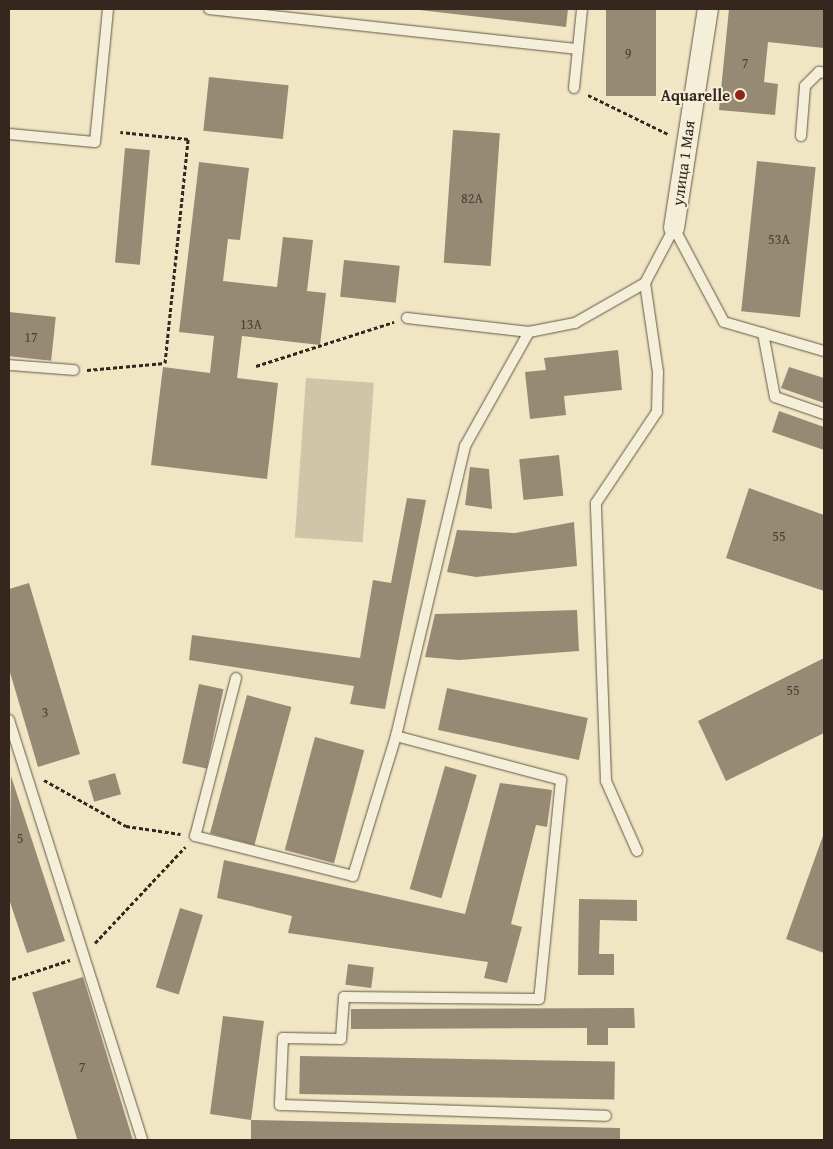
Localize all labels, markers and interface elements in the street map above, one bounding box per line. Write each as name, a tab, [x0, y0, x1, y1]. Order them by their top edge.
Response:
house number: 9	[625, 45, 631, 61]
house number: 7	[742, 55, 748, 71]
place label: Aquarelle	[661, 85, 730, 105]
marker: Aquarelle	[734, 89, 746, 101]
street label: улица 1 Мая	[667, 119, 699, 207]
house number: 82А	[461, 190, 483, 206]
house number: 53А	[768, 231, 790, 247]
house number: 13А	[240, 316, 262, 332]
house number: 17	[24, 329, 38, 345]
house number: 55	[772, 528, 786, 544]
house number: 55	[786, 682, 800, 698]
house number: 3	[42, 704, 48, 720]
house number: 5	[17, 830, 23, 846]
house number: 7	[79, 1059, 85, 1075]

